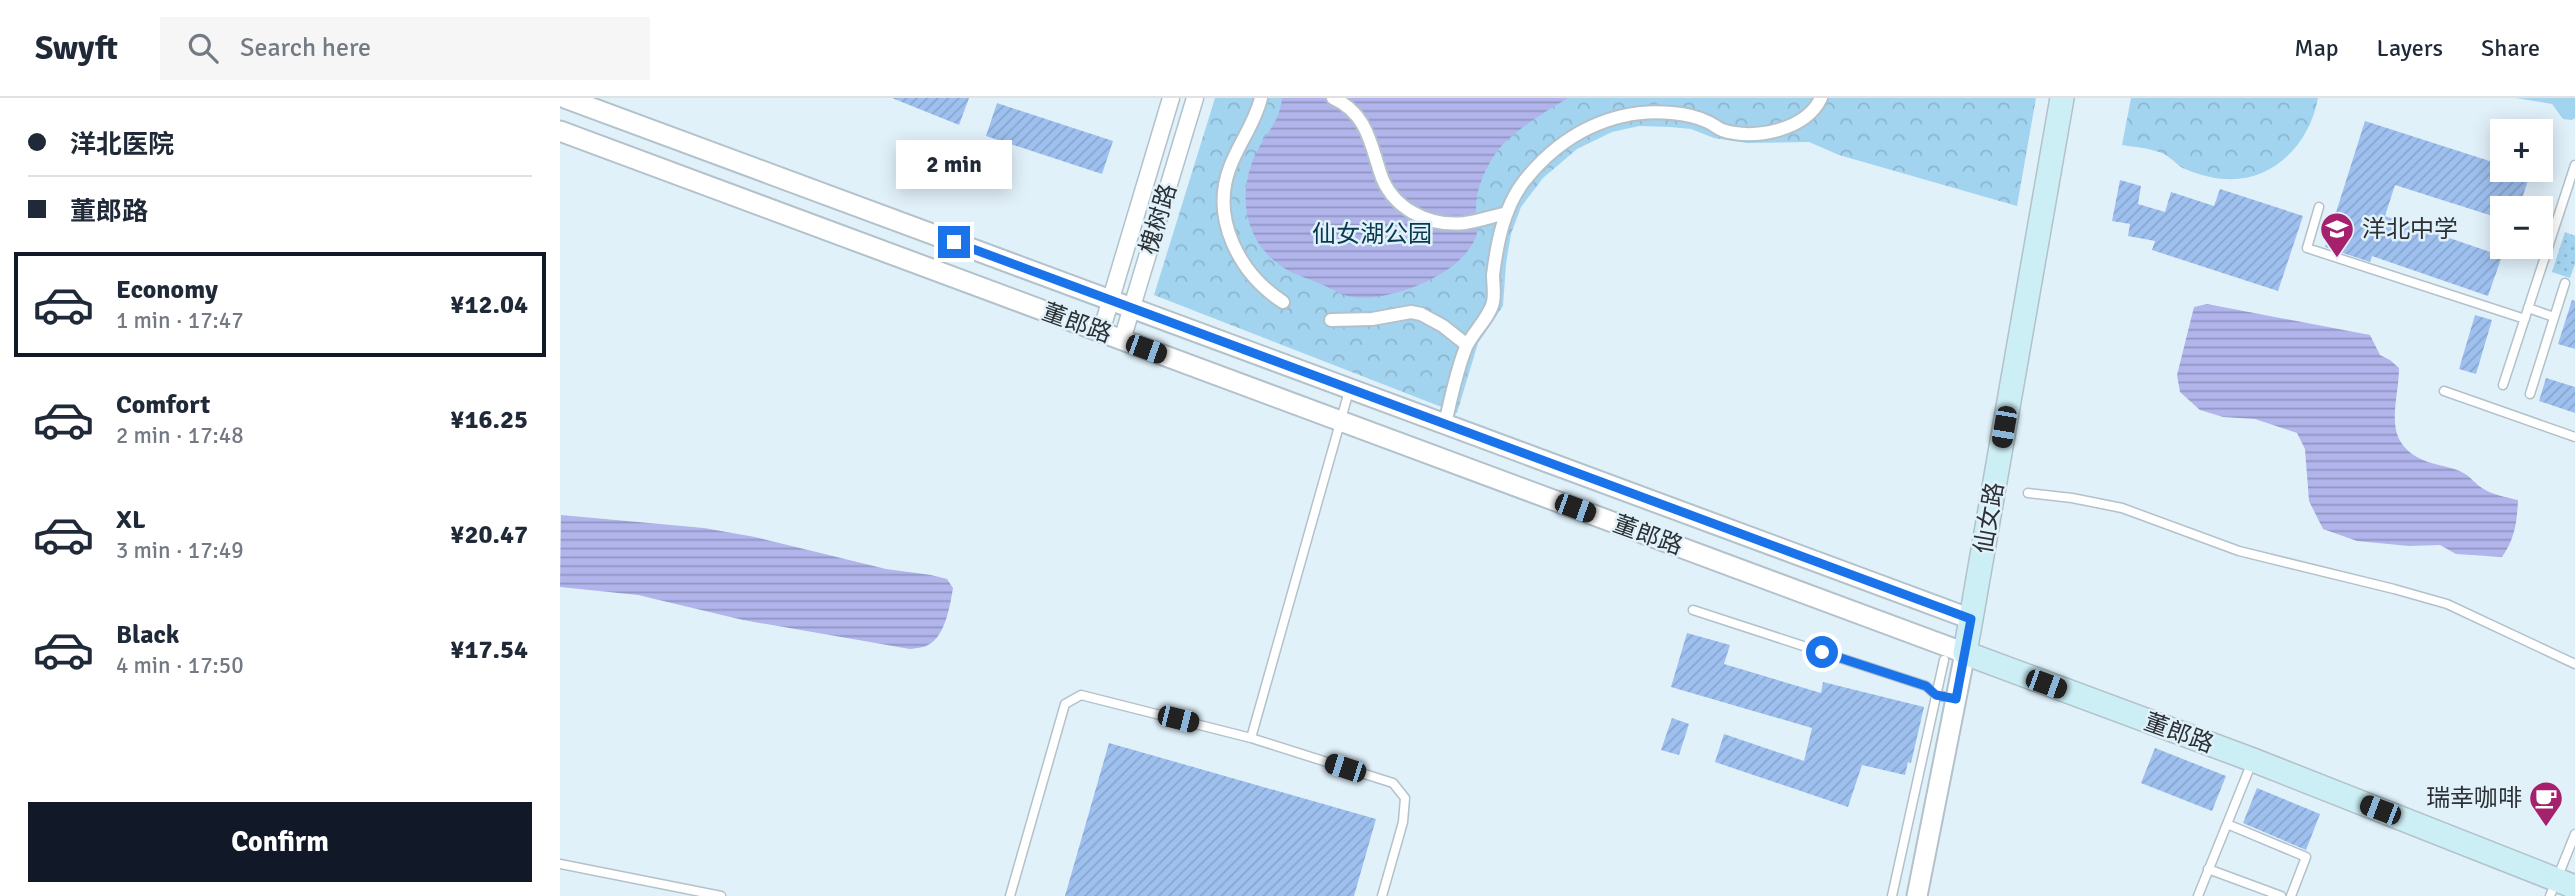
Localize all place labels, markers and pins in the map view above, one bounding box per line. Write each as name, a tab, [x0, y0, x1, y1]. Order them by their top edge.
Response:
school or university icon: 洋北中学	[2318, 210, 2356, 259]
place label: 洋北中学	[2362, 214, 2458, 244]
cafe icon: 瑞幸咖啡	[2527, 779, 2565, 828]
place label: 瑞幸咖啡	[2426, 783, 2522, 813]

